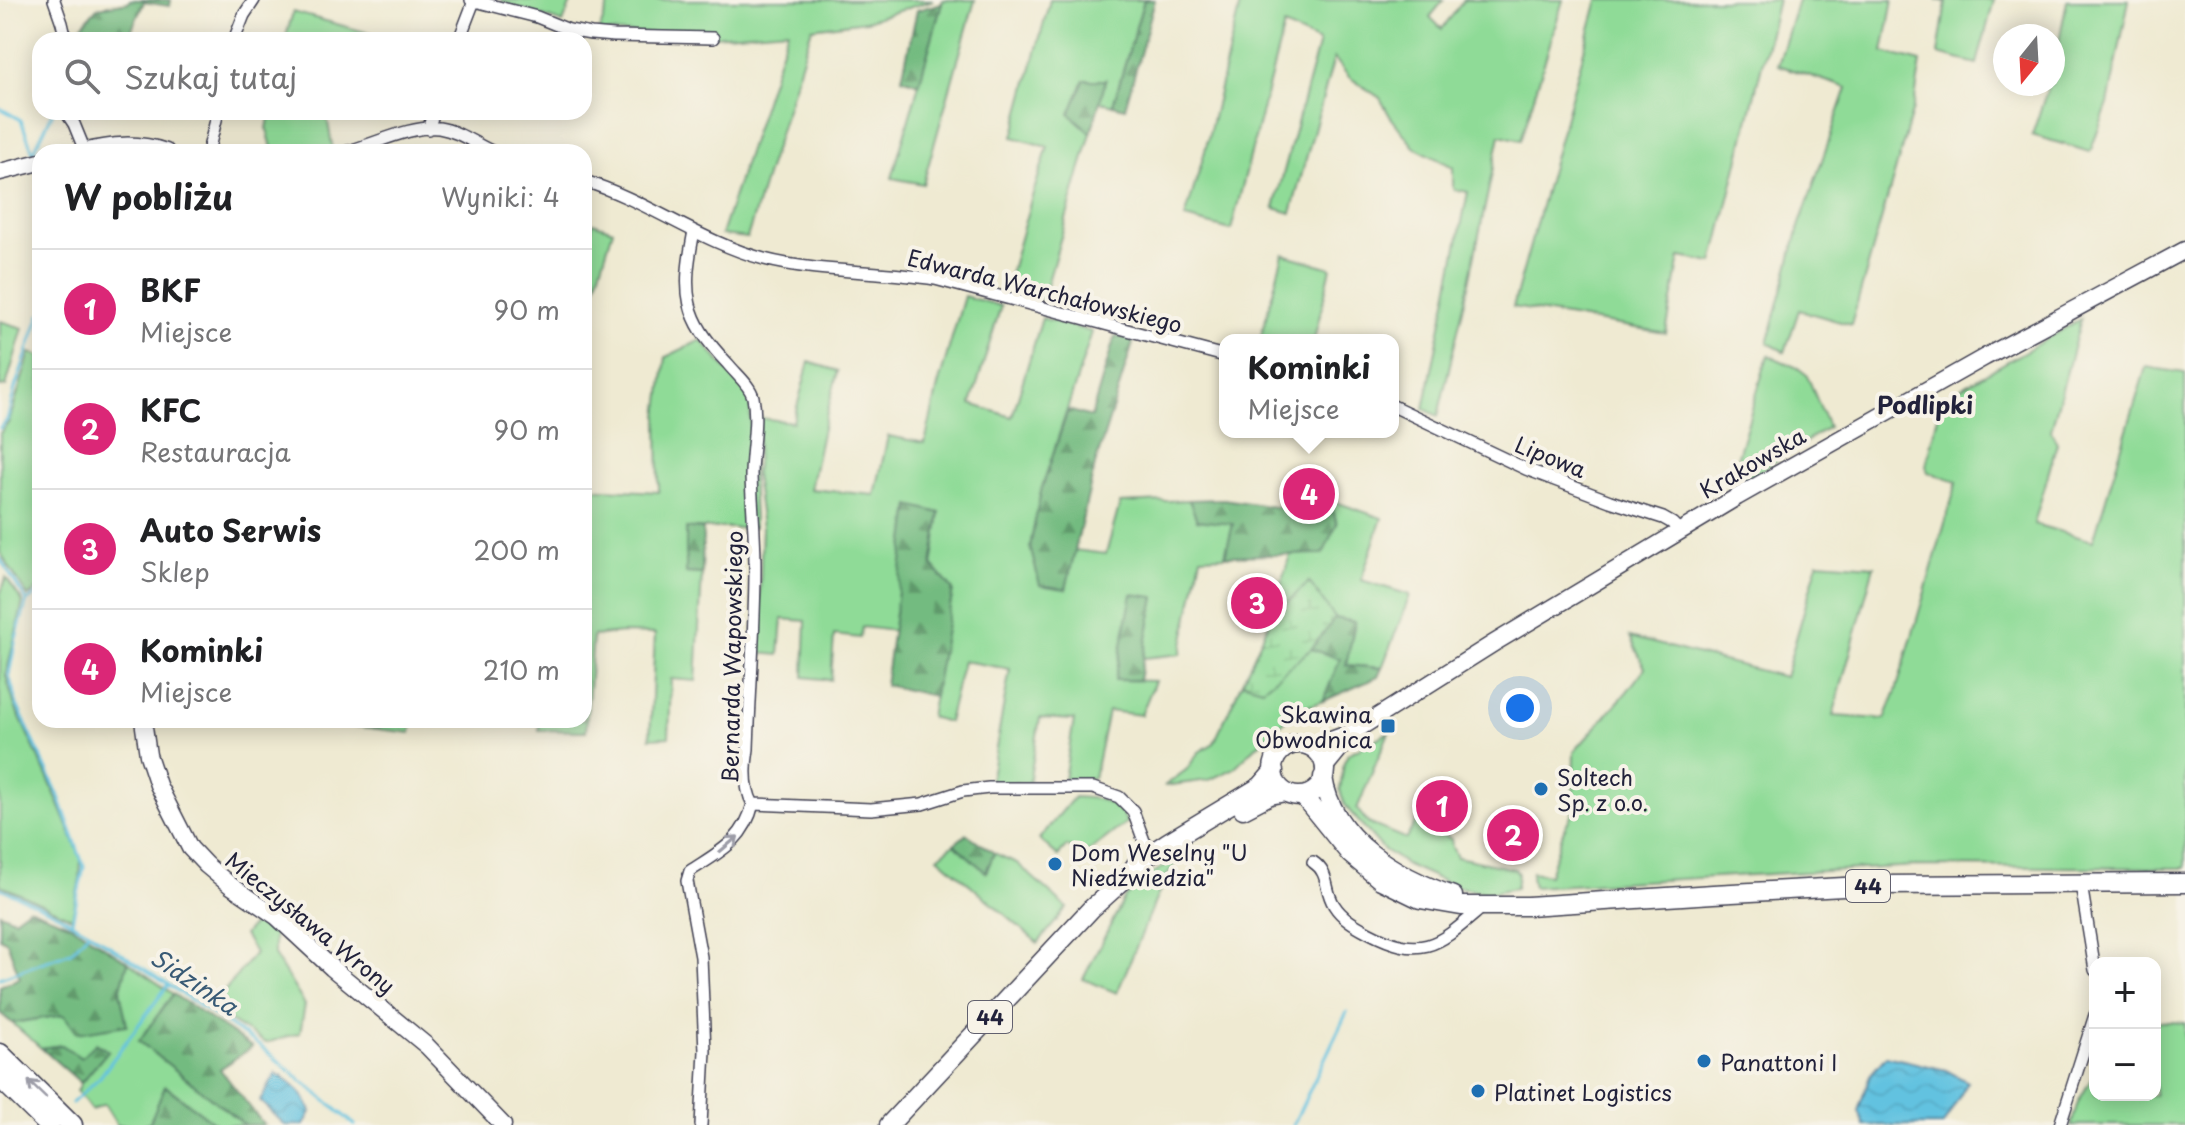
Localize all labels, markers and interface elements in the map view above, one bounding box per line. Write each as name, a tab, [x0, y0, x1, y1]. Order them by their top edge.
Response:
north arrow	[1993, 24, 2065, 96]
search box	[32, 32, 592, 120]
icon: search	[60, 54, 104, 98]
text: Szukaj tutaj	[124, 54, 297, 99]
text: W pobliżu	[64, 170, 233, 222]
text: Wyniki: 4	[441, 177, 560, 216]
street label: Edwarda Warchałowskiego	[904, 240, 1186, 340]
text: BKF	[140, 267, 201, 312]
text: 1	[84, 290, 96, 329]
text: 90 m	[493, 290, 560, 329]
text: Miejsce	[140, 312, 232, 351]
popup	[1219, 334, 1399, 438]
text: Kominki	[1247, 344, 1371, 389]
district label: Podlipki	[1877, 386, 1973, 422]
text: KFC	[140, 387, 201, 432]
text: Miejsce	[1247, 389, 1340, 428]
text: 2	[81, 410, 99, 449]
text: 90 m	[493, 410, 560, 449]
street label: Krakowska	[1693, 418, 1811, 506]
street label: Lipowa	[1510, 427, 1592, 485]
text: Restauracja	[140, 432, 291, 471]
pin: 4	[1283, 464, 1335, 524]
text: Auto Serwis	[140, 507, 321, 552]
text: 3	[81, 530, 99, 569]
text: 200 m	[473, 530, 560, 569]
street label: Bernarda Wapowskiego	[712, 530, 750, 784]
text: Sklep	[140, 552, 210, 591]
pin: 3	[1231, 573, 1283, 633]
text: Kominki	[140, 627, 263, 672]
text: 4	[81, 650, 99, 689]
text: 210 m	[483, 650, 560, 689]
text: Miejsce	[140, 672, 232, 711]
your location	[1500, 688, 1540, 728]
place label: Skawina Obwodnica	[1255, 697, 1373, 755]
marker: Skawina Obwodnica	[1379, 717, 1397, 735]
place label: Soltech Sp. z o.o.	[1557, 760, 1648, 818]
pin: 1	[1416, 776, 1468, 836]
marker: Soltech Sp. z o.o.	[1532, 780, 1550, 798]
pin: 2	[1487, 805, 1539, 865]
one-way arrow	[718, 835, 739, 853]
place label: Dom Weselny "U Niedźwiedzia"	[1071, 835, 1248, 893]
street label: Mieczysława Wrony	[219, 843, 403, 1001]
marker: Dom Weselny "U Niedźwiedzia"	[1046, 855, 1064, 873]
road number: 44	[1846, 870, 1890, 902]
water label: Sidzinka	[144, 939, 247, 1024]
map controls	[2089, 957, 2161, 1101]
button: +	[2089, 957, 2161, 1029]
road number: 44	[968, 1001, 1012, 1033]
button: −	[2089, 1029, 2161, 1101]
place label: Panattoni I	[1720, 1045, 1837, 1078]
marker: Panattoni I	[1695, 1052, 1713, 1070]
place label: Platinet Logistics	[1494, 1075, 1672, 1108]
one-way arrow	[27, 1080, 47, 1099]
marker: Platinet Logistics	[1469, 1082, 1487, 1100]

